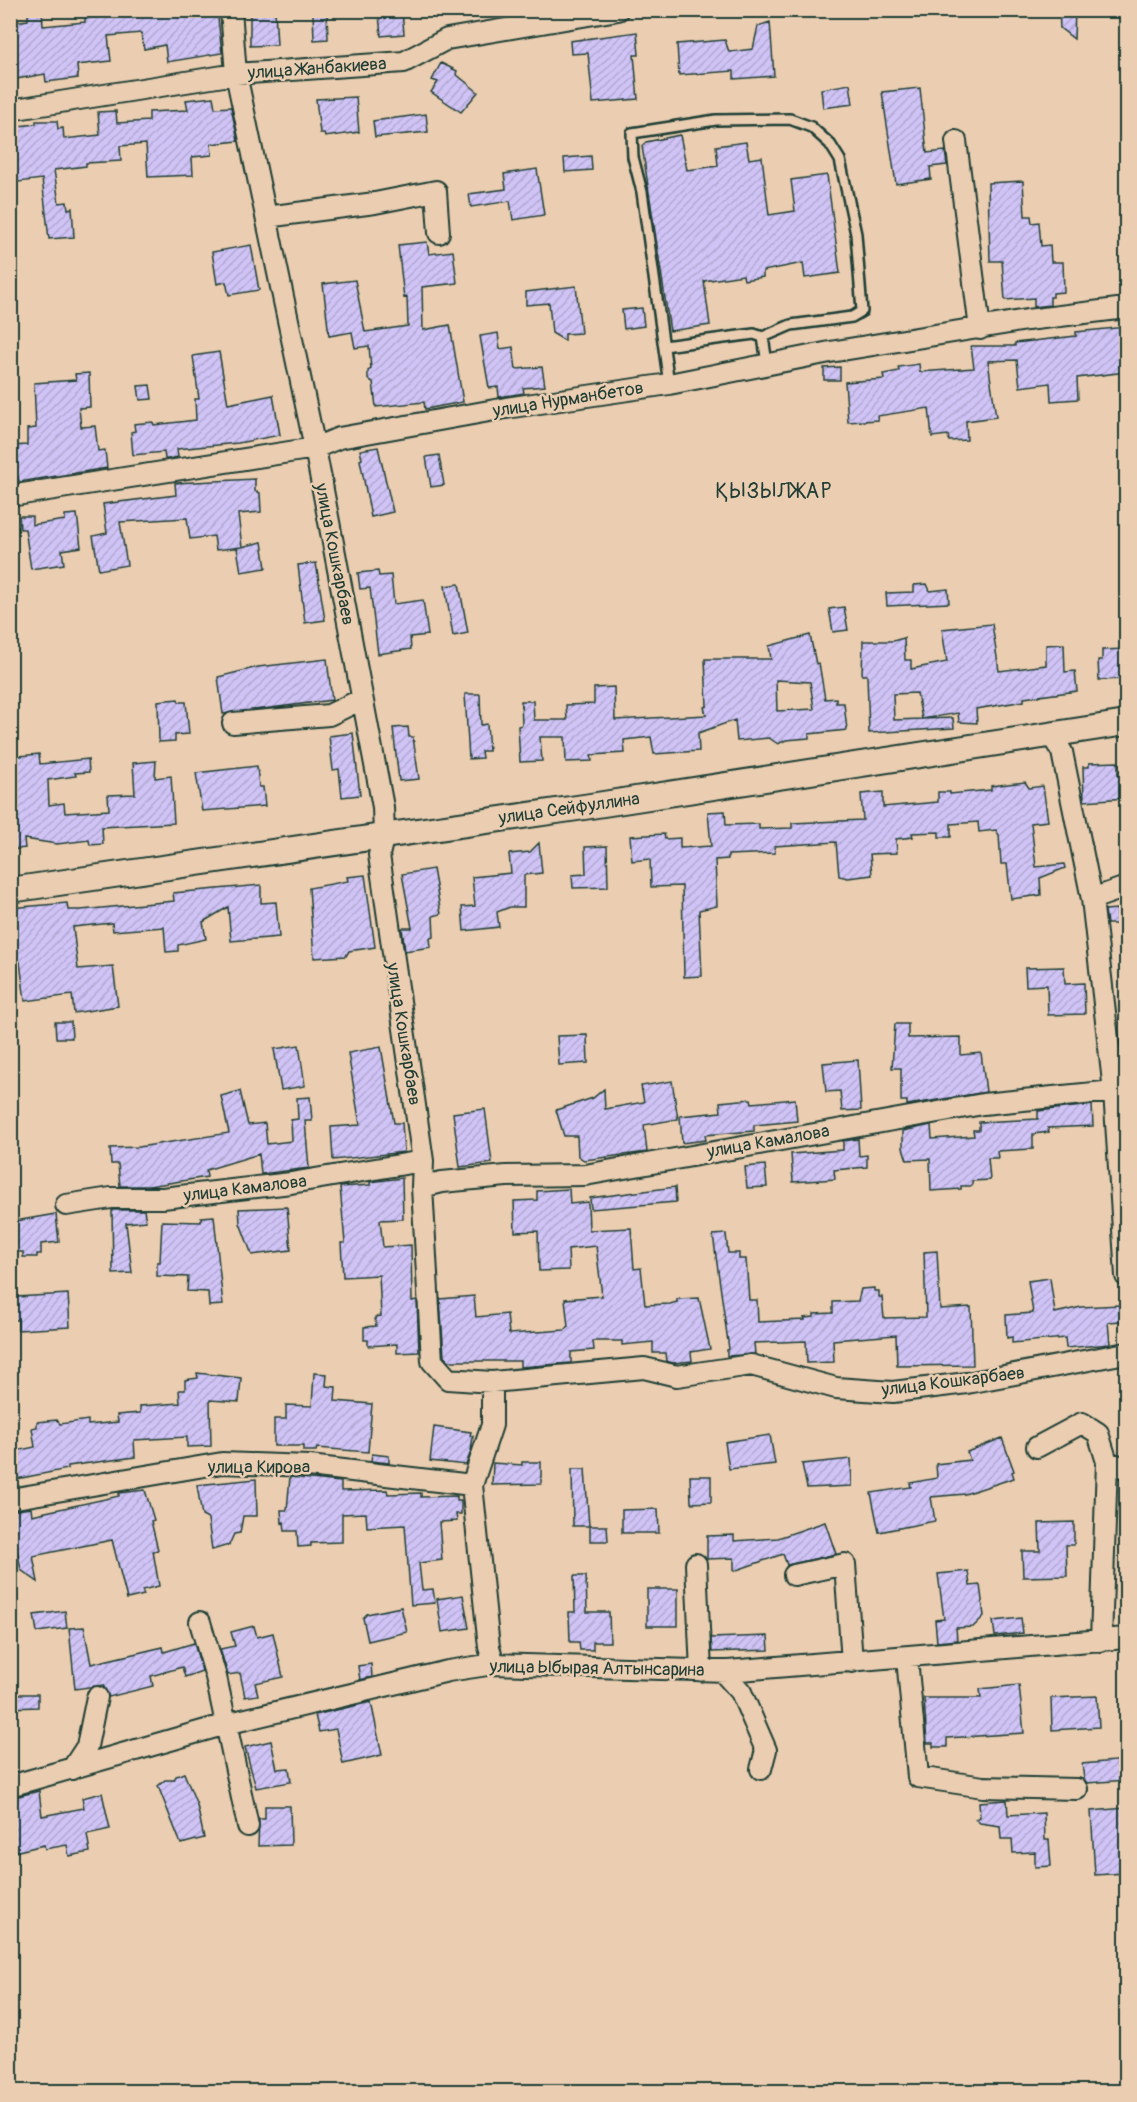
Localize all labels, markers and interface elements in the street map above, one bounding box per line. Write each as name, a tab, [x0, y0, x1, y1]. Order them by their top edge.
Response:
street label: улица Жанбакиева	[246, 52, 387, 85]
street label: улица Нурманбетов	[490, 376, 645, 423]
district label: ҚЫЗЫЛЖАР	[715, 478, 833, 505]
street label: улица Кошкарбаев	[309, 480, 360, 627]
street label: улица Сейфуллина	[496, 787, 641, 830]
street label: улица Кошкарбаев	[381, 960, 426, 1107]
street label: улица Камалова	[704, 1119, 831, 1164]
street label: улица Камалова	[181, 1170, 308, 1208]
street label: улица Кошкарбаев	[879, 1361, 1026, 1402]
street label: улица Кирова	[207, 1456, 310, 1479]
street label: улица Ыбырая Алтынсарина	[488, 1655, 705, 1682]

